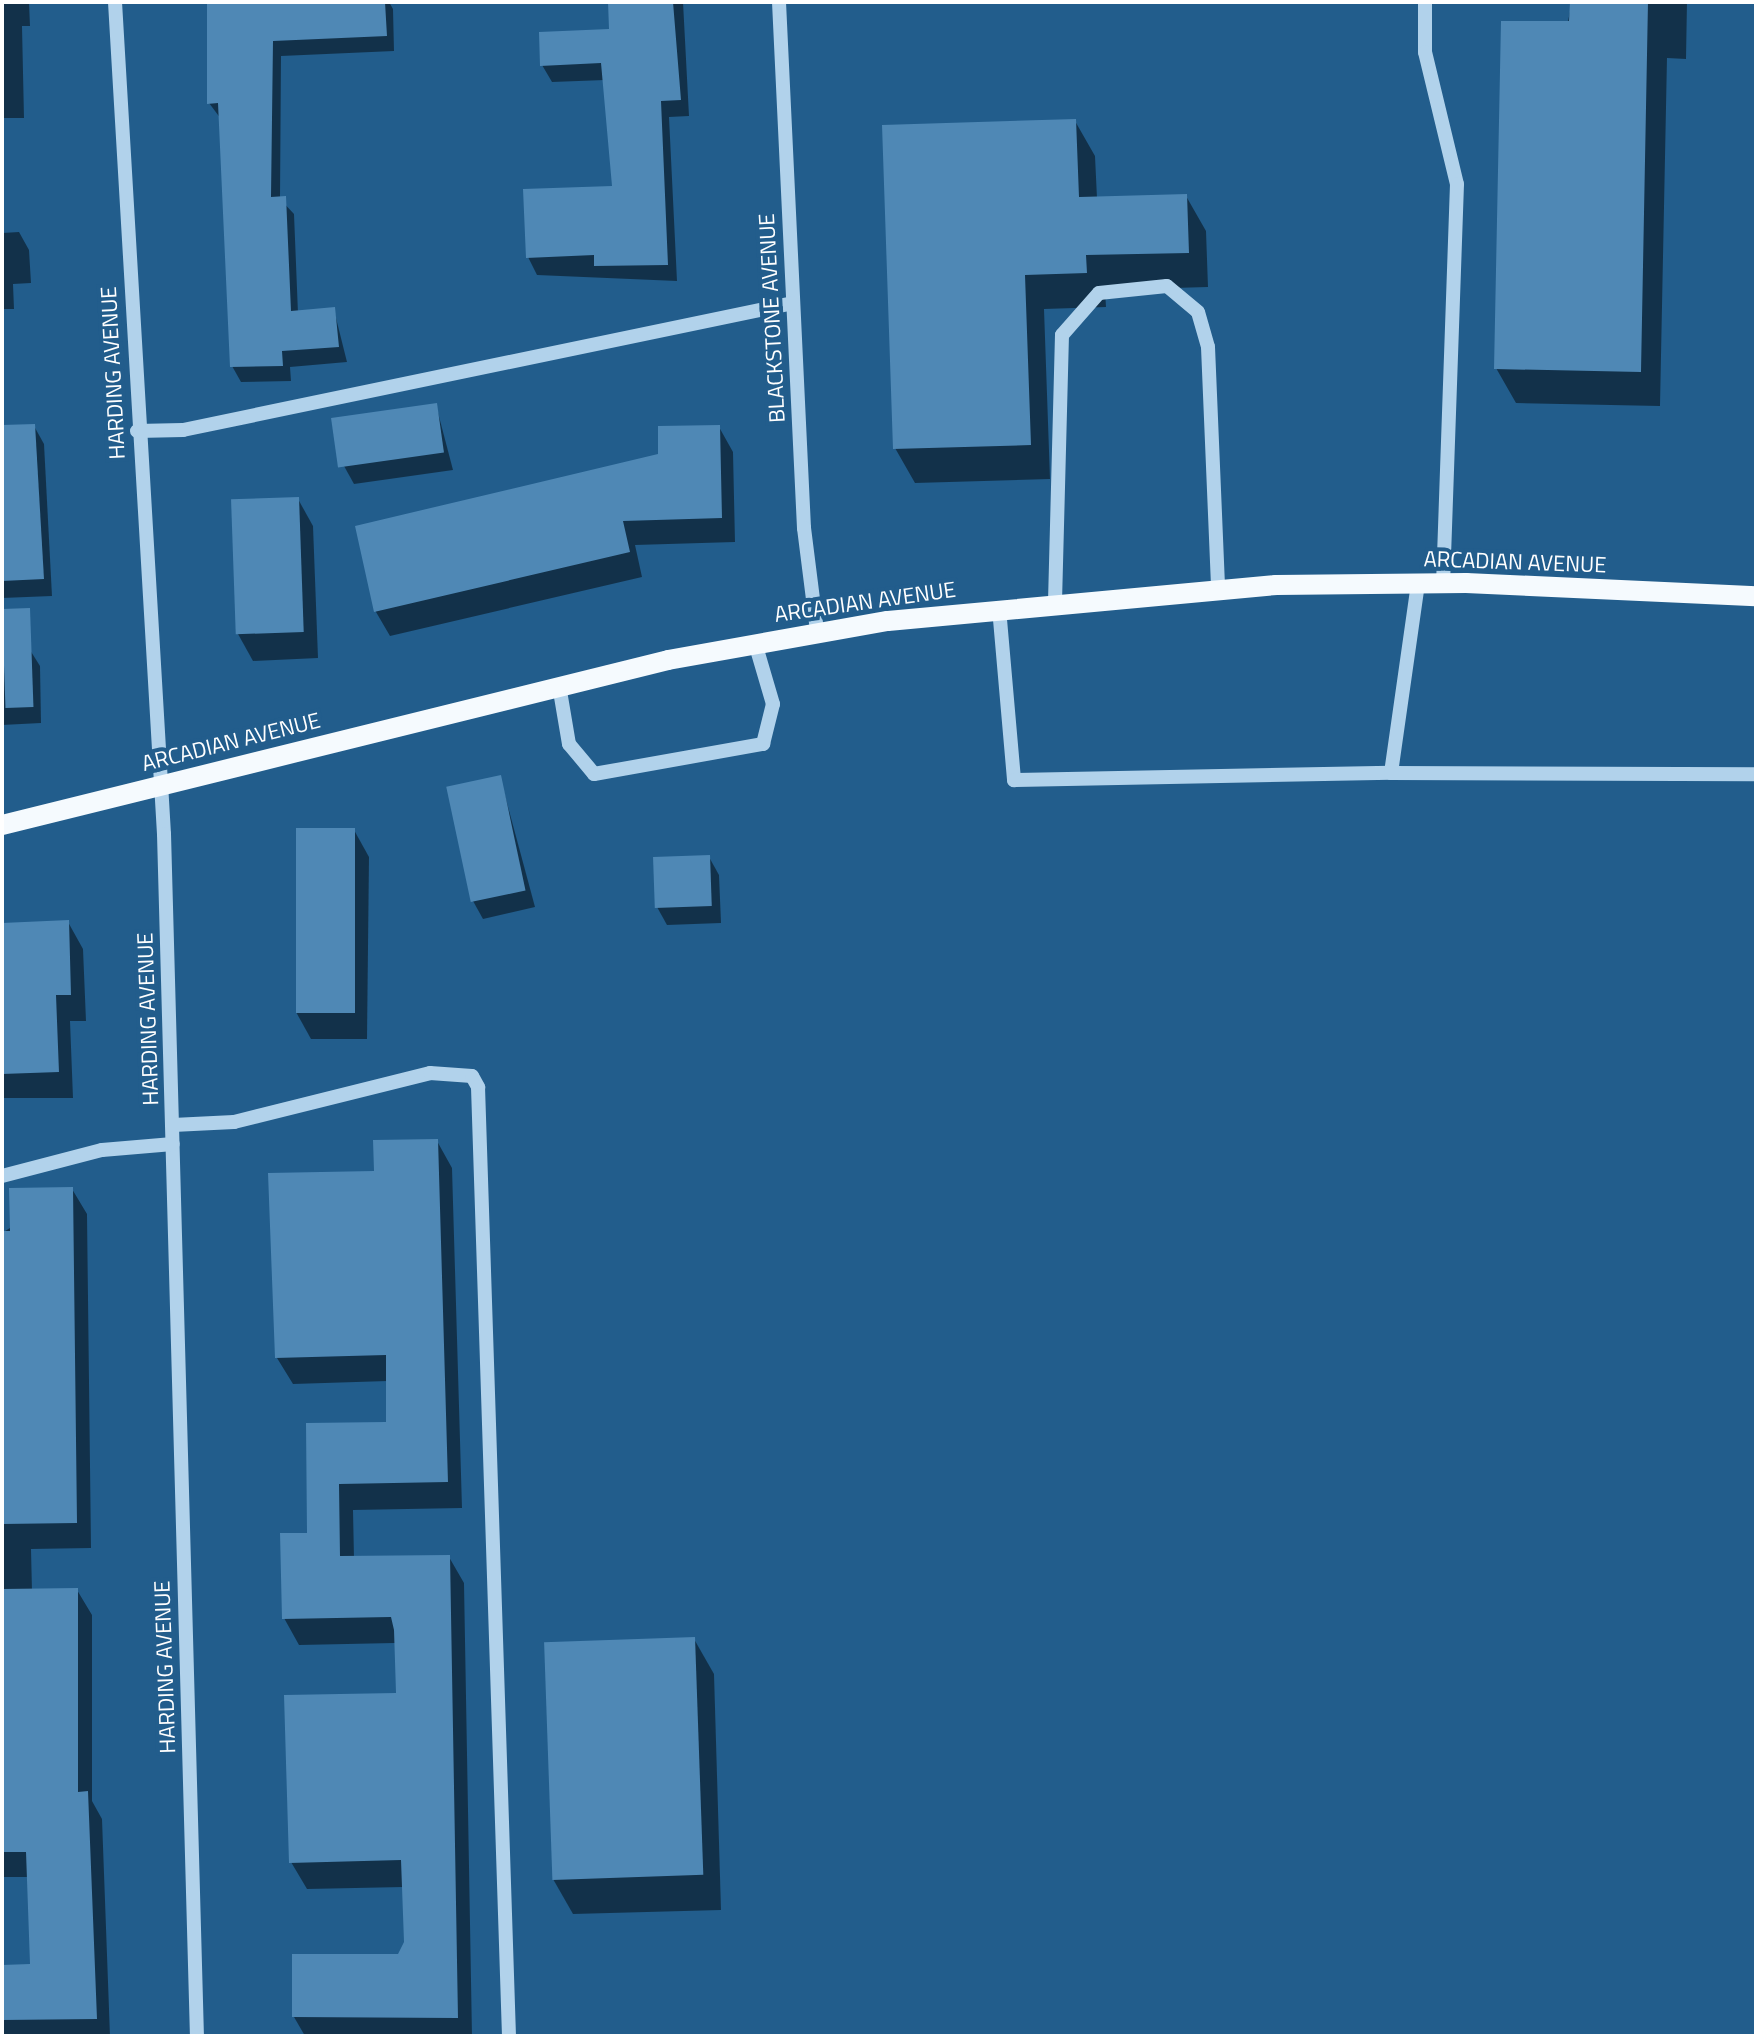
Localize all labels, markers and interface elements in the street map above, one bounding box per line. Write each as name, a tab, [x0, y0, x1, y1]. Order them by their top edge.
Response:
street label: BLACKSTONE AVENUE	[753, 213, 791, 423]
street label: HARDING AVENUE	[95, 286, 131, 460]
street label: ARCADIAN AVENUE	[1423, 546, 1607, 578]
street label: ARCADIAN AVENUE	[773, 576, 957, 628]
street label: ARCADIAN AVENUE	[139, 707, 323, 777]
street label: HARDING AVENUE	[132, 932, 164, 1106]
street label: HARDING AVENUE	[149, 1580, 181, 1754]

